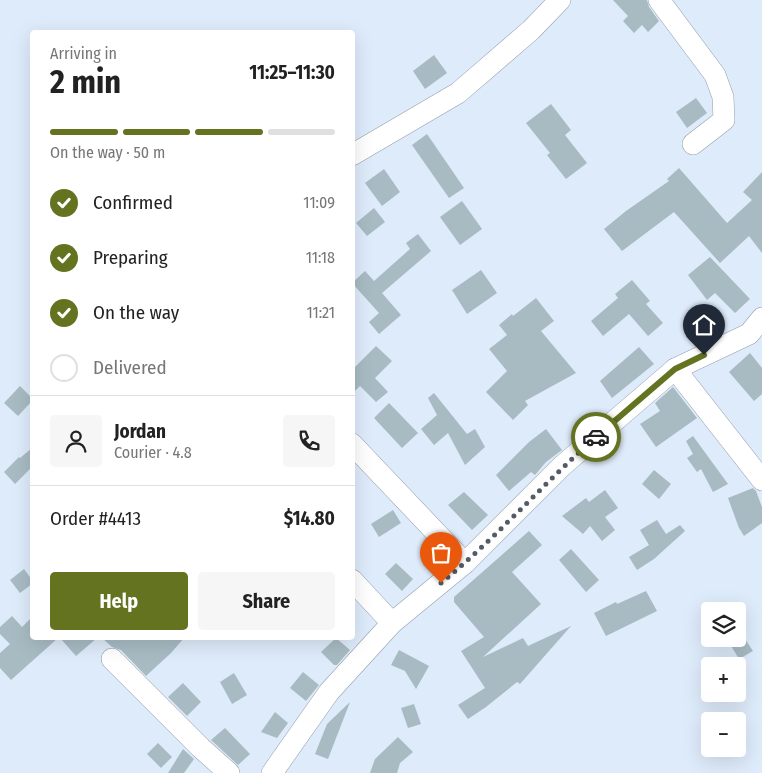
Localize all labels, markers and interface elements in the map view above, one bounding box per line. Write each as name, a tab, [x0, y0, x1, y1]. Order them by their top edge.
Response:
text: Arriving in	[50, 44, 117, 63]
text: 11:25–11:30	[249, 61, 335, 84]
text: 2 min	[50, 63, 121, 101]
text: On the way · 50 m	[50, 143, 165, 162]
icon: check	[50, 189, 78, 217]
text: Confirmed	[93, 191, 173, 214]
text: 11:09	[303, 193, 335, 212]
icon: check	[50, 244, 78, 272]
text: Preparing	[93, 246, 168, 269]
text: 11:18	[306, 248, 335, 267]
icon: check	[50, 299, 78, 327]
text: On the way	[93, 301, 179, 324]
text: 11:21	[306, 303, 335, 322]
pin	[683, 304, 725, 355]
icon: home	[690, 311, 718, 339]
text: Delivered	[93, 356, 167, 379]
courier	[571, 412, 621, 462]
button: person	[50, 415, 102, 467]
button: phone	[283, 415, 335, 467]
text: Jordan	[114, 420, 166, 443]
icon: car	[582, 423, 610, 451]
text: Courier · 4.8	[114, 443, 192, 462]
text: Order #4413	[50, 507, 141, 530]
text: $14.80	[284, 507, 335, 530]
pin	[420, 532, 462, 583]
icon: bag	[427, 539, 455, 567]
button: Help	[50, 572, 188, 630]
button: Share	[198, 572, 335, 630]
map controls	[701, 602, 746, 757]
button: layers	[701, 602, 746, 647]
button: +	[701, 657, 746, 702]
button: −	[701, 712, 746, 757]

